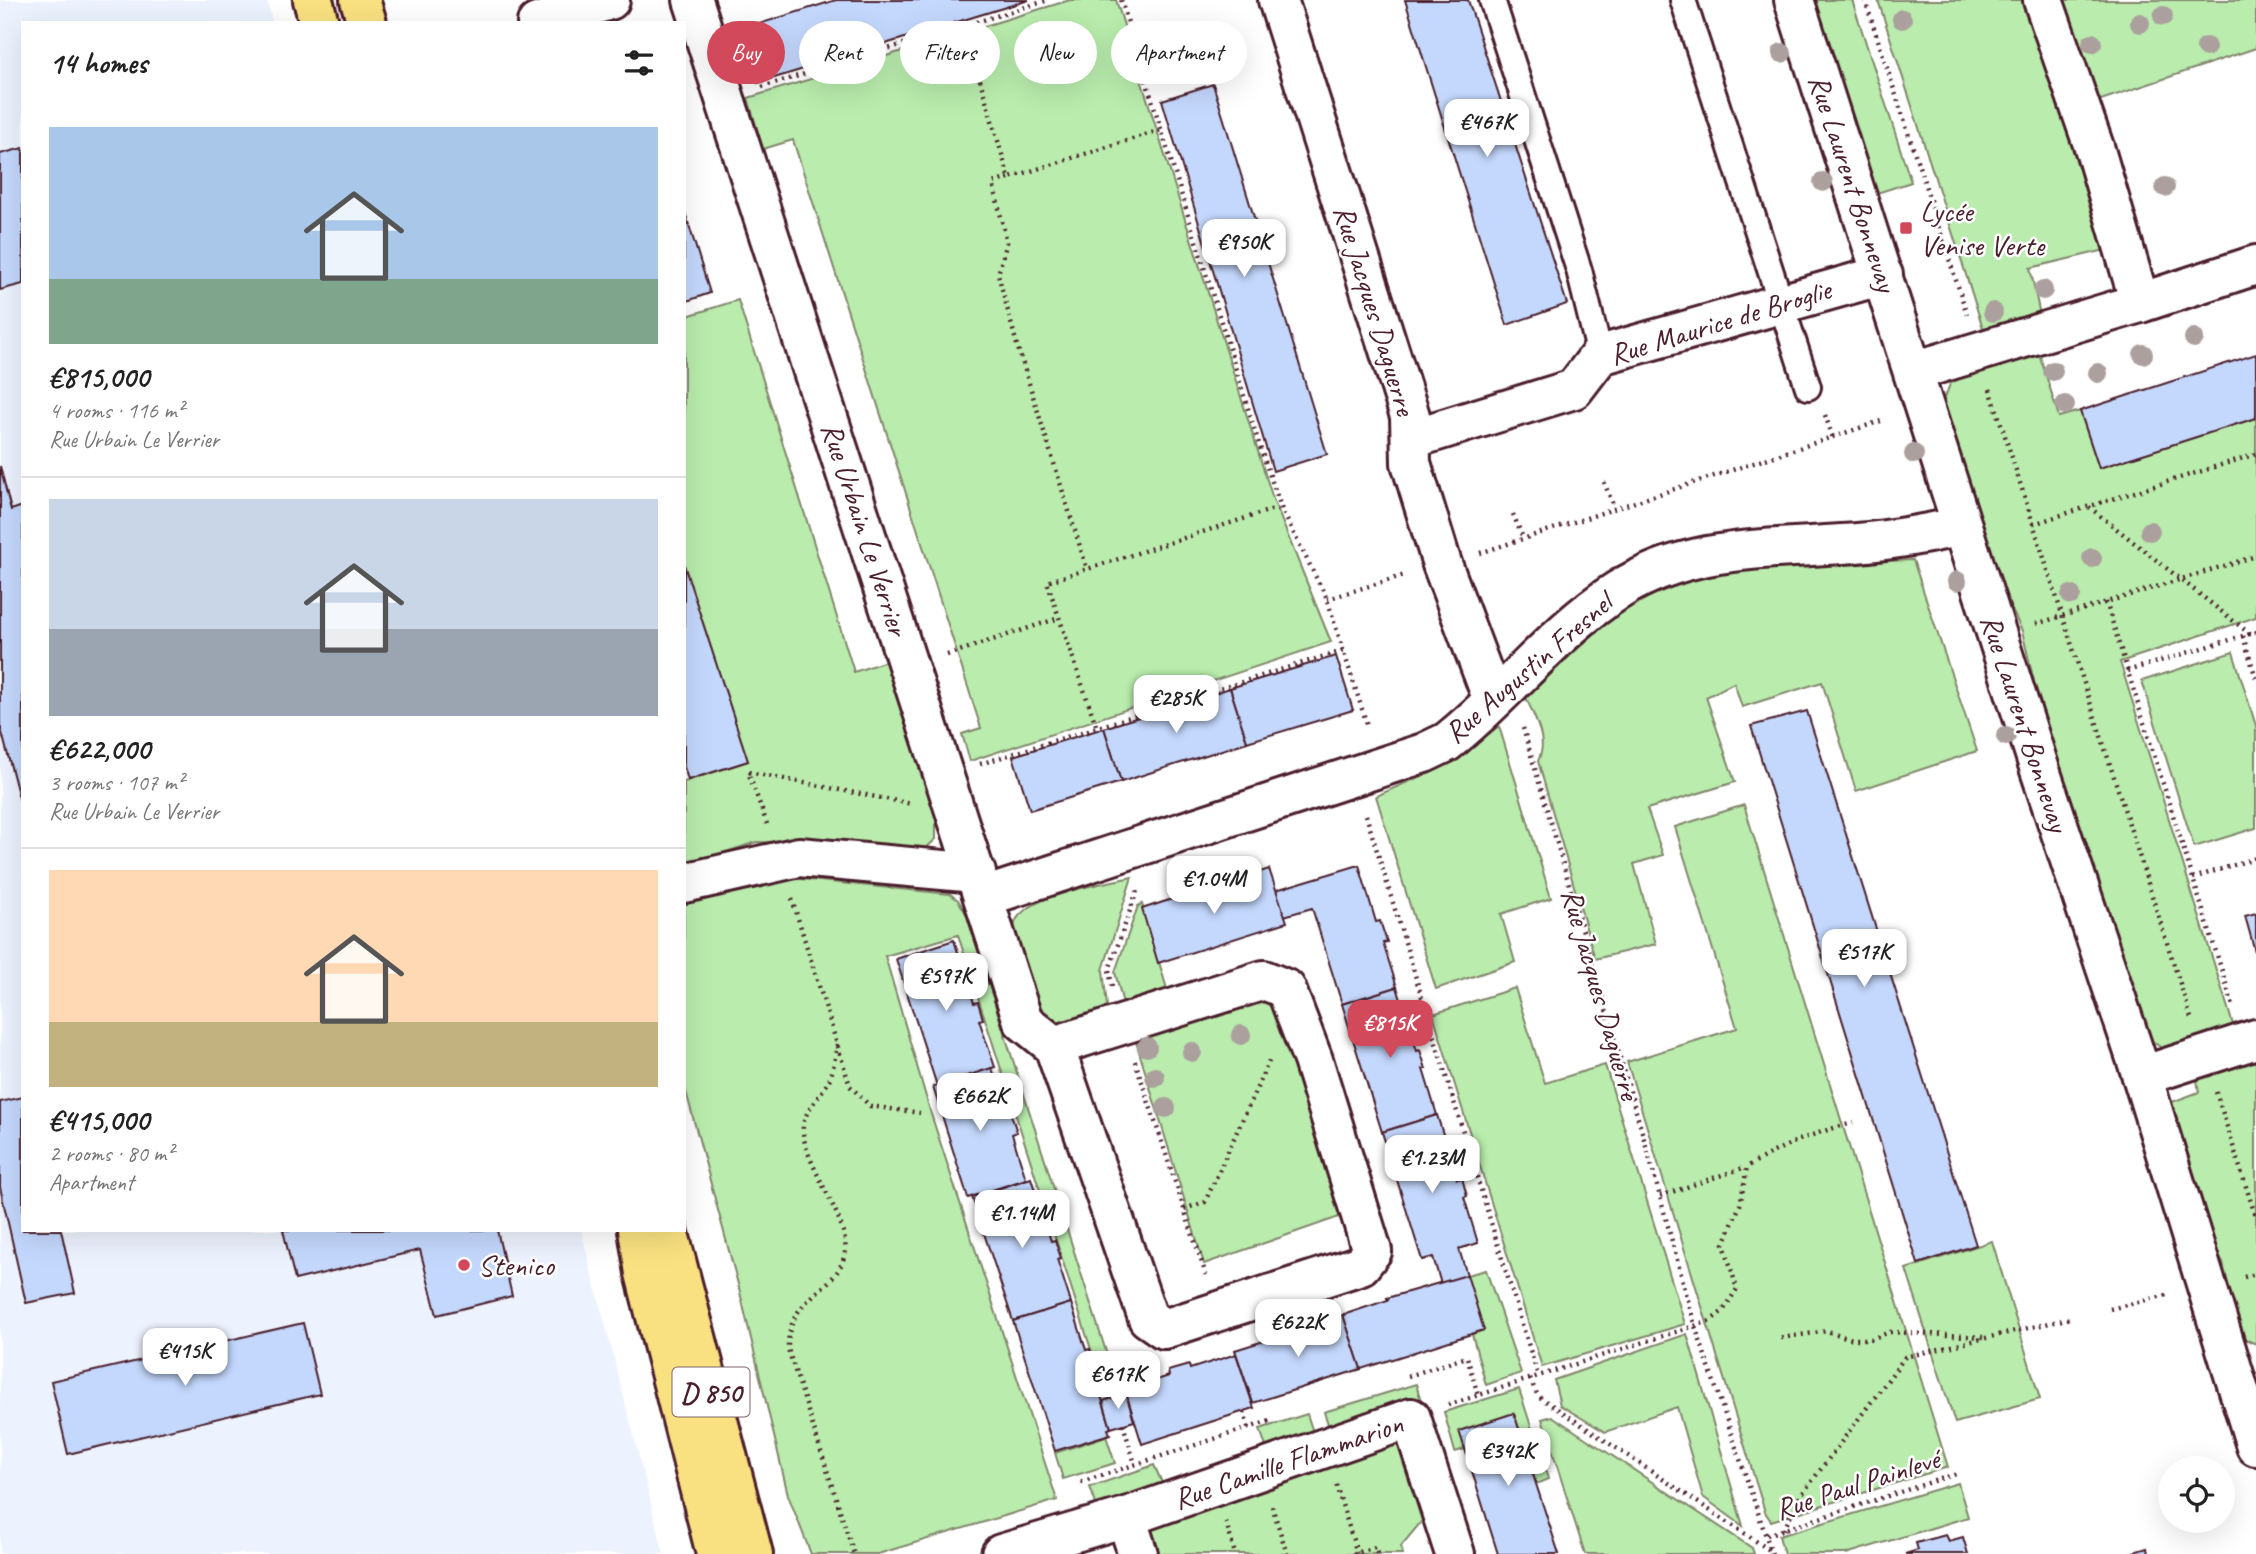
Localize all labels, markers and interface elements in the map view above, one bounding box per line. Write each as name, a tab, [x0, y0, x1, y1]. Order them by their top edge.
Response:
chip: Buy	[707, 21, 785, 84]
chip: Rent	[799, 21, 886, 84]
chip: Filters	[900, 21, 1000, 84]
chip: New	[1014, 21, 1097, 84]
chip: Apartment	[1111, 21, 1247, 84]
text: 14 homes	[49, 44, 147, 82]
icon: filters	[620, 44, 658, 82]
street label: Rue Laurent Bonnevay	[1800, 70, 1907, 299]
pin: €467K	[1438, 100, 1536, 159]
text: €467K	[1460, 107, 1514, 136]
icon: home	[291, 173, 417, 299]
place label: Lycée Venise Verte	[1920, 192, 2046, 264]
street label: Rue Jacques Daguerre	[1325, 200, 1426, 422]
pin: €950K	[1195, 219, 1293, 279]
marker: Lycée Venise Verte	[1898, 220, 1914, 236]
text: €950K	[1218, 227, 1270, 256]
street label: Rue Maurice de Broglie	[1605, 270, 1837, 374]
text: €815,000	[49, 358, 149, 396]
text: 4 rooms · 116 m²	[49, 396, 184, 425]
street label: Rue Urbain Le Verrier	[813, 418, 918, 642]
text: Rue Urbain Le Verrier	[49, 425, 219, 454]
icon: home	[291, 545, 417, 671]
street label: Rue Augustin Fresnel	[1436, 581, 1624, 751]
street label: Rue Laurent Bonnevay	[1972, 610, 2079, 839]
pin: €285K	[1127, 676, 1225, 735]
text: €285K	[1150, 683, 1202, 712]
text: €622,000	[49, 730, 150, 768]
text: 3 rooms · 107 m²	[49, 768, 184, 797]
text: Rue Urbain Le Verrier	[49, 797, 219, 826]
pin: €1.04M	[1157, 856, 1271, 916]
text: €1.04M	[1183, 864, 1245, 893]
street label: Rue Jacques Daguerre	[1553, 884, 1650, 1106]
icon: home	[291, 916, 417, 1042]
pin: €517K	[1815, 930, 1913, 989]
text: €517K	[1838, 937, 1890, 966]
pin: €597K	[897, 954, 995, 1013]
text: €597K	[920, 961, 972, 990]
pin: €815K	[1341, 1000, 1439, 1060]
text: €815K	[1364, 1008, 1416, 1037]
pin: €662K	[931, 1074, 1029, 1133]
text: €662K	[953, 1081, 1007, 1110]
text: €415,000	[49, 1101, 149, 1139]
pin: €1.23M	[1375, 1136, 1489, 1195]
text: 2 rooms · 80 m²	[49, 1139, 173, 1168]
text: €1.23M	[1401, 1143, 1463, 1172]
text: Apartment	[49, 1168, 134, 1197]
pin: €1.14M	[965, 1190, 1079, 1250]
text: €1.14M	[991, 1198, 1053, 1227]
place label: Stenico	[478, 1246, 555, 1284]
marker: Stenico	[456, 1257, 472, 1273]
pin: €622K	[1249, 1300, 1347, 1359]
text: €622K	[1271, 1307, 1325, 1336]
pin: €415K	[136, 1328, 234, 1388]
text: €415K	[159, 1336, 211, 1365]
pin: €617K	[1069, 1352, 1167, 1411]
text: €617K	[1091, 1359, 1145, 1388]
road number: D 850	[672, 1368, 750, 1416]
street label: Rue Camille Flammarion	[1168, 1404, 1408, 1518]
pin: €342K	[1459, 1428, 1557, 1488]
text: €342K	[1481, 1436, 1535, 1465]
street label: Rue Paul Painlevé	[1770, 1438, 1948, 1528]
map controls	[2158, 1456, 2235, 1533]
button: locate	[2158, 1456, 2235, 1533]

